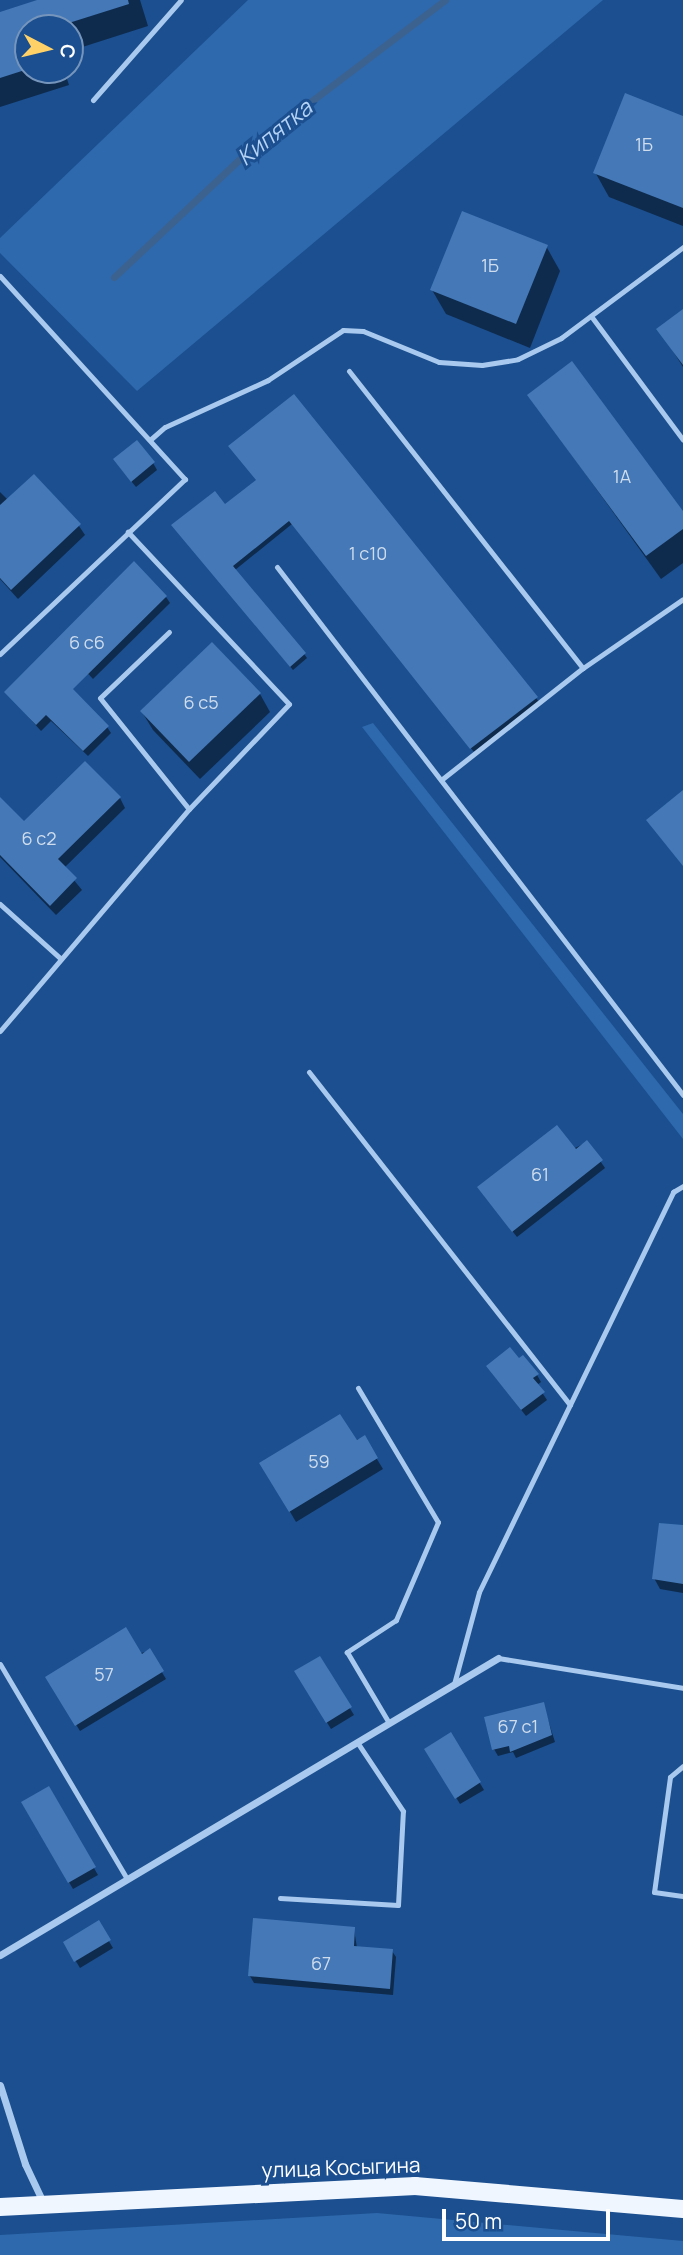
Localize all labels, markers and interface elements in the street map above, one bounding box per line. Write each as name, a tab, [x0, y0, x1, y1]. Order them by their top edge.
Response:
north arrow	[14, 14, 84, 84]
text: С	[54, 43, 82, 60]
water label: Кипятка	[231, 93, 317, 171]
house number: 1Б	[635, 133, 653, 155]
house number: 1Б	[481, 254, 499, 276]
house number: 1А	[613, 465, 631, 487]
house number: 1 с10	[349, 542, 387, 564]
house number: 6 с6	[69, 631, 105, 653]
house number: 6 с5	[183, 691, 219, 713]
house number: 6 с2	[22, 827, 56, 849]
house number: 61	[531, 1163, 549, 1185]
house number: 59	[308, 1450, 330, 1472]
house number: 57	[94, 1663, 114, 1685]
house number: 67 с1	[498, 1715, 538, 1737]
house number: 67	[311, 1952, 331, 1974]
street label: улица Косыгина	[261, 2152, 421, 2182]
scale bar	[445, 2196, 613, 2240]
text: 50 m	[455, 2207, 502, 2235]

